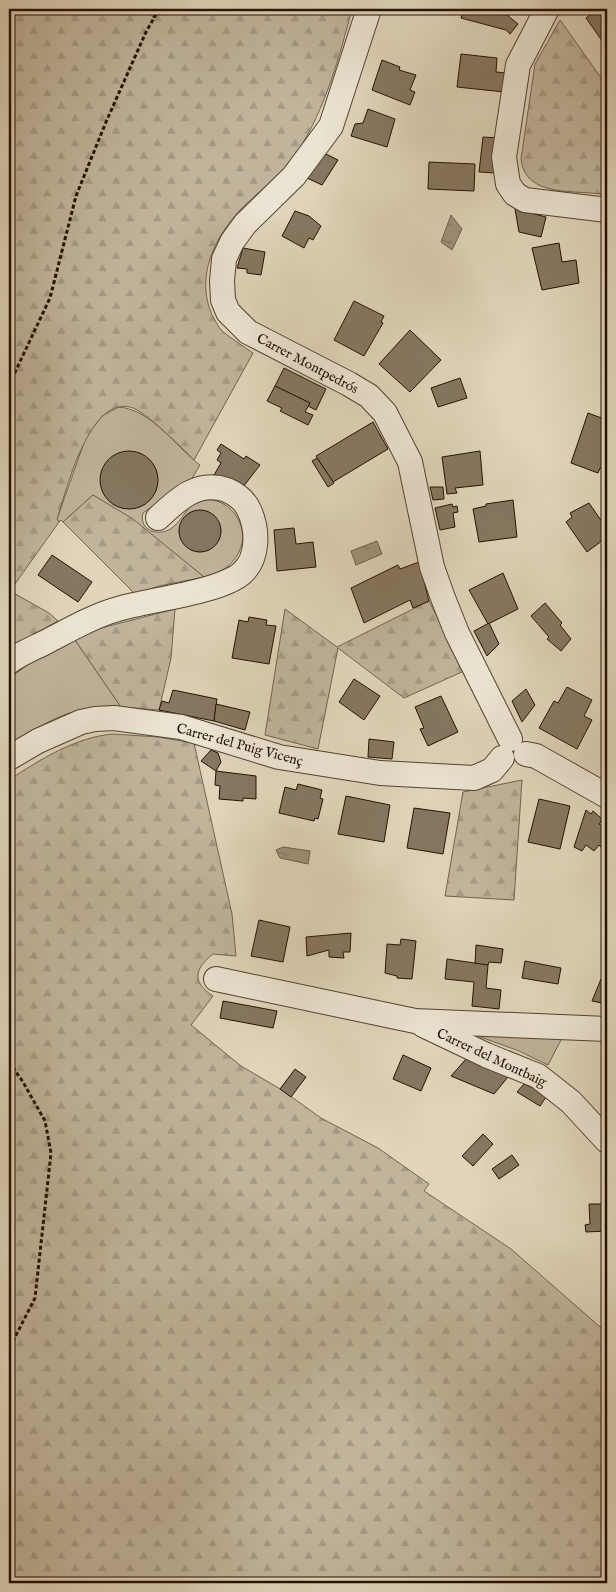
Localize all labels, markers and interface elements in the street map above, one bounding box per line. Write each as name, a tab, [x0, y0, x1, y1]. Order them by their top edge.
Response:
street label: Carrer Montpedrós	[254, 329, 362, 398]
street label: Carrer del Puig Vicenç	[175, 719, 305, 771]
street label: Carrer del Montbaig	[434, 1025, 550, 1091]

